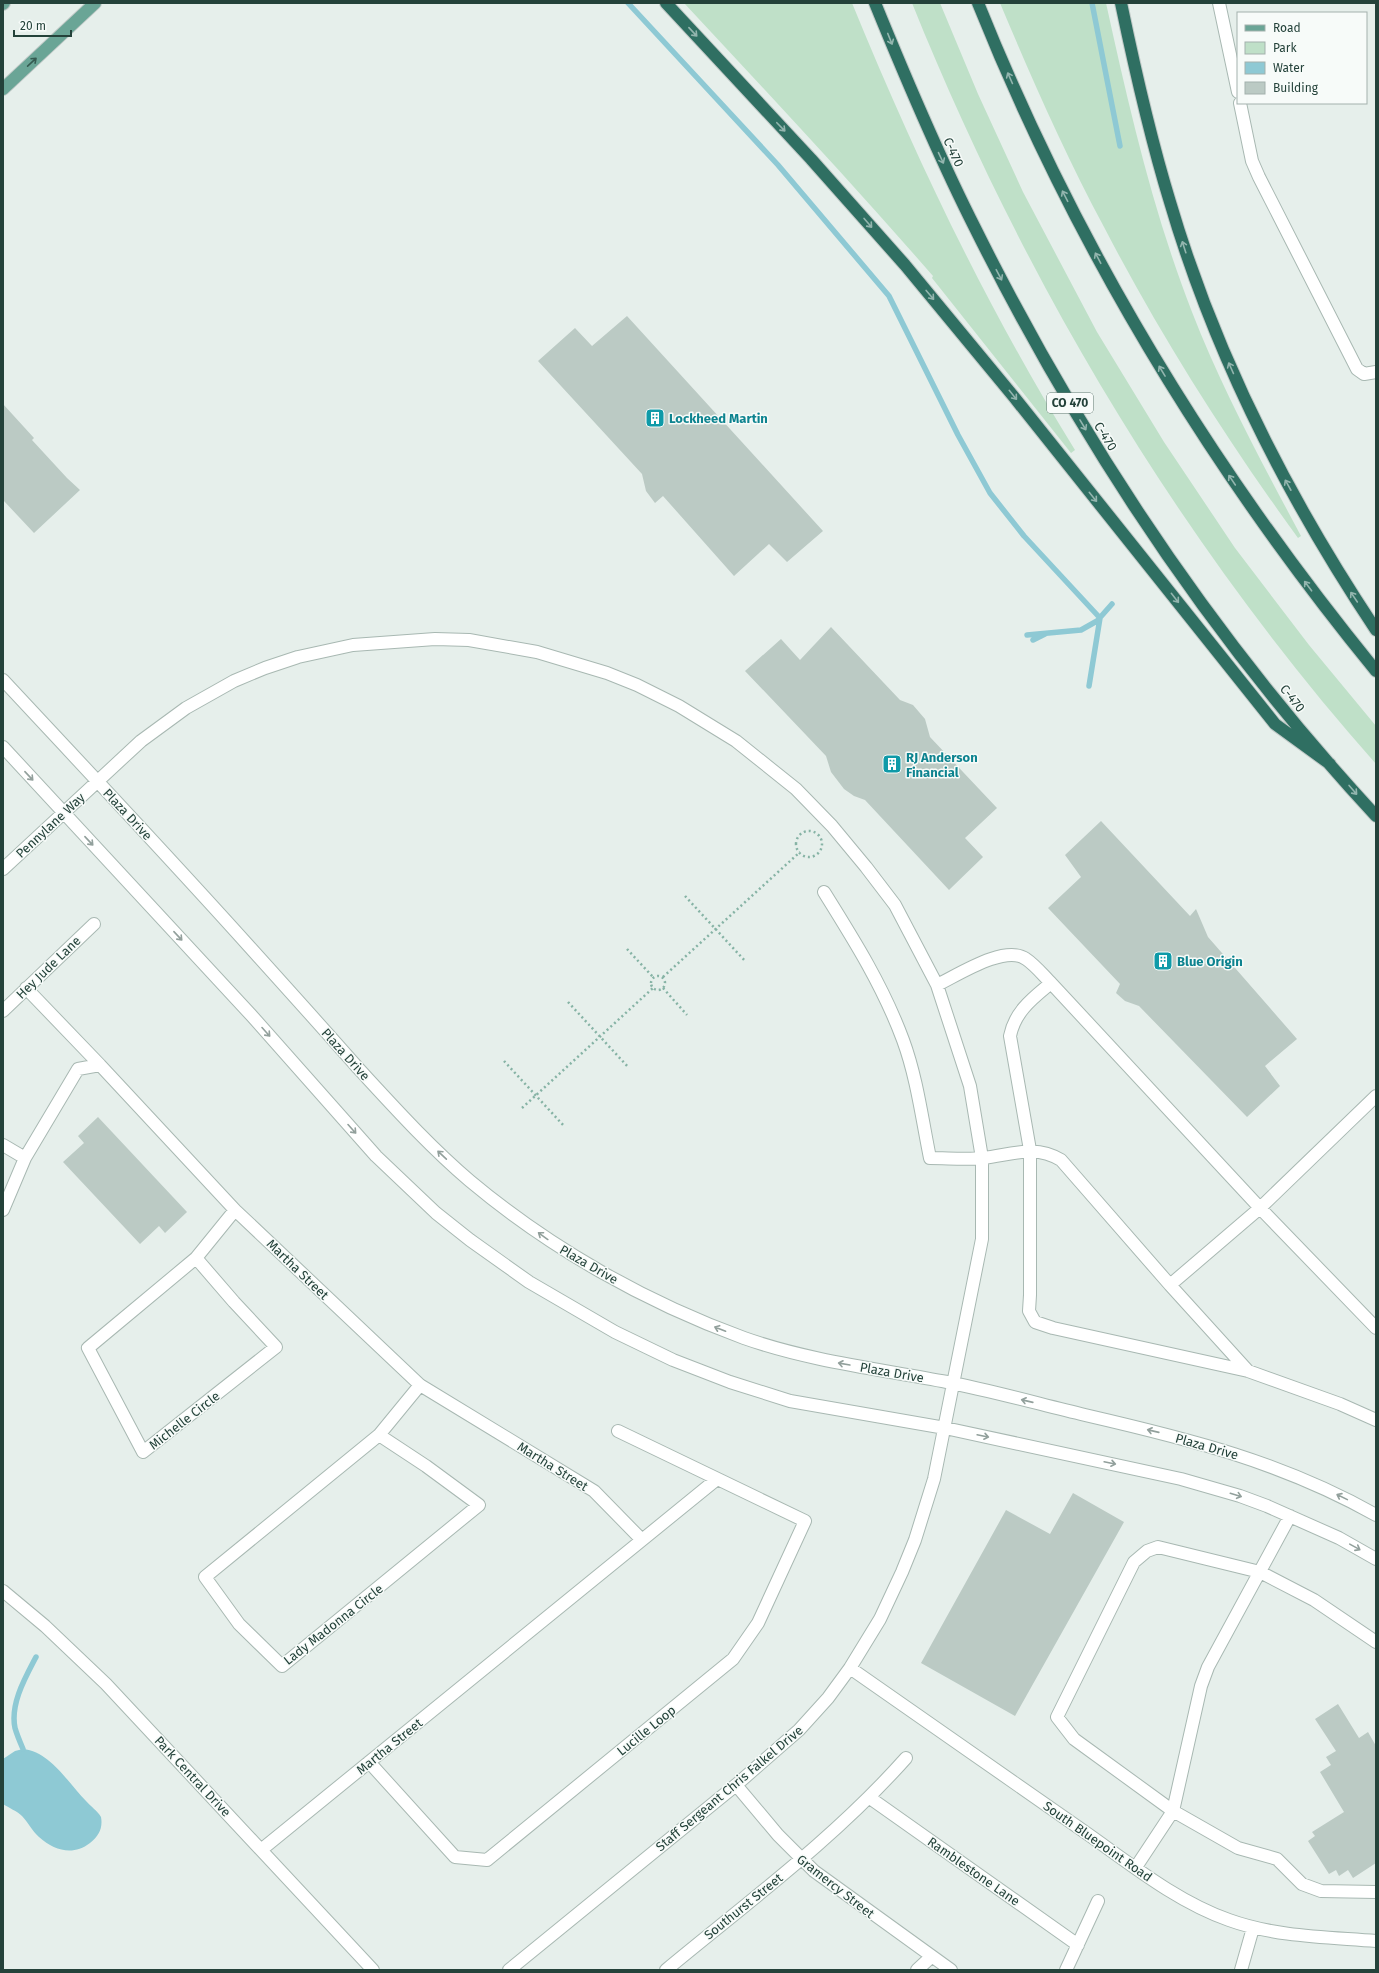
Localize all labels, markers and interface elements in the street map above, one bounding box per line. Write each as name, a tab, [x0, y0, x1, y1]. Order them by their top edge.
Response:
scale bar	[14, 12, 71, 38]
legend	[1237, 12, 1367, 104]
text: 20 m	[20, 19, 46, 33]
text: Road	[1273, 21, 1301, 35]
one-way arrow	[688, 26, 697, 36]
one-way arrow	[887, 33, 894, 45]
text: Park	[1273, 41, 1297, 55]
one-way arrow	[26, 58, 36, 67]
text: Water	[1273, 61, 1305, 75]
one-way arrow	[1006, 72, 1013, 84]
text: Building	[1273, 81, 1319, 95]
one-way arrow	[776, 122, 786, 132]
street label: C-470	[940, 135, 967, 169]
one-way arrow	[938, 152, 945, 164]
one-way arrow	[1061, 190, 1068, 202]
one-way arrow	[864, 218, 873, 228]
one-way arrow	[1180, 241, 1187, 254]
one-way arrow	[1093, 252, 1101, 264]
one-way arrow	[995, 269, 1003, 281]
one-way arrow	[925, 289, 934, 300]
one-way arrow	[1227, 363, 1234, 375]
one-way arrow	[1158, 366, 1166, 377]
one-way arrow	[1008, 390, 1017, 401]
road number: CO 470	[1047, 393, 1093, 413]
building icon: Lockheed Martin	[644, 407, 666, 429]
place label: Lockheed Martin	[669, 411, 768, 426]
one-way arrow	[1079, 419, 1087, 431]
street label: C-470	[1091, 419, 1120, 453]
one-way arrow	[1228, 475, 1236, 486]
one-way arrow	[1284, 479, 1292, 491]
one-way arrow	[1089, 492, 1097, 503]
one-way arrow	[1304, 580, 1312, 591]
one-way arrow	[1350, 592, 1358, 603]
one-way arrow	[1170, 593, 1179, 604]
street label: C-470	[1277, 682, 1308, 715]
place label: RJ Anderson Financial	[906, 750, 978, 780]
building icon: RJ Anderson Financial	[881, 753, 903, 775]
one-way arrow	[25, 771, 34, 781]
one-way arrow	[1348, 785, 1357, 796]
street label: Plaza Drive	[100, 786, 155, 843]
street label: Pennylane Way	[13, 789, 88, 861]
one-way arrow	[85, 836, 94, 846]
one-way arrow	[173, 931, 182, 941]
street label: Hey Jude Lane	[13, 933, 84, 1002]
building icon: Blue Origin	[1152, 950, 1174, 972]
place label: Blue Origin	[1177, 954, 1243, 969]
street label: Plaza Drive	[318, 1025, 373, 1083]
one-way arrow	[261, 1027, 271, 1037]
one-way arrow	[348, 1124, 357, 1134]
one-way arrow	[437, 1150, 447, 1159]
one-way arrow	[538, 1232, 549, 1240]
street label: Martha Street	[264, 1236, 332, 1303]
street label: Plaza Drive	[557, 1242, 621, 1287]
one-way arrow	[714, 1324, 726, 1332]
street label: Plaza Drive	[859, 1359, 925, 1385]
one-way arrow	[838, 1360, 851, 1368]
street label: Michelle Circle	[146, 1388, 223, 1453]
one-way arrow	[1021, 1397, 1034, 1404]
one-way arrow	[1147, 1427, 1160, 1434]
street label: Plaza Drive	[1174, 1430, 1240, 1463]
one-way arrow	[976, 1432, 989, 1440]
street label: Martha Street	[515, 1439, 591, 1494]
one-way arrow	[1103, 1460, 1116, 1468]
one-way arrow	[1229, 1492, 1242, 1499]
one-way arrow	[1336, 1493, 1348, 1500]
one-way arrow	[1349, 1544, 1361, 1552]
street label: Lady Madonna Circle	[281, 1581, 386, 1668]
street label: Lucille Loop	[614, 1702, 679, 1759]
street label: Martha Street	[353, 1715, 425, 1777]
street label: Staff Sergeant Chris Falkel Drive	[653, 1723, 806, 1854]
street label: Park Central Drive	[151, 1733, 234, 1820]
street label: South Bluepoint Road	[1041, 1798, 1155, 1885]
street label: Ramblestone Lane	[925, 1834, 1023, 1909]
street label: Gramercy Street	[794, 1852, 878, 1921]
street label: Southurst Street	[701, 1870, 786, 1943]

